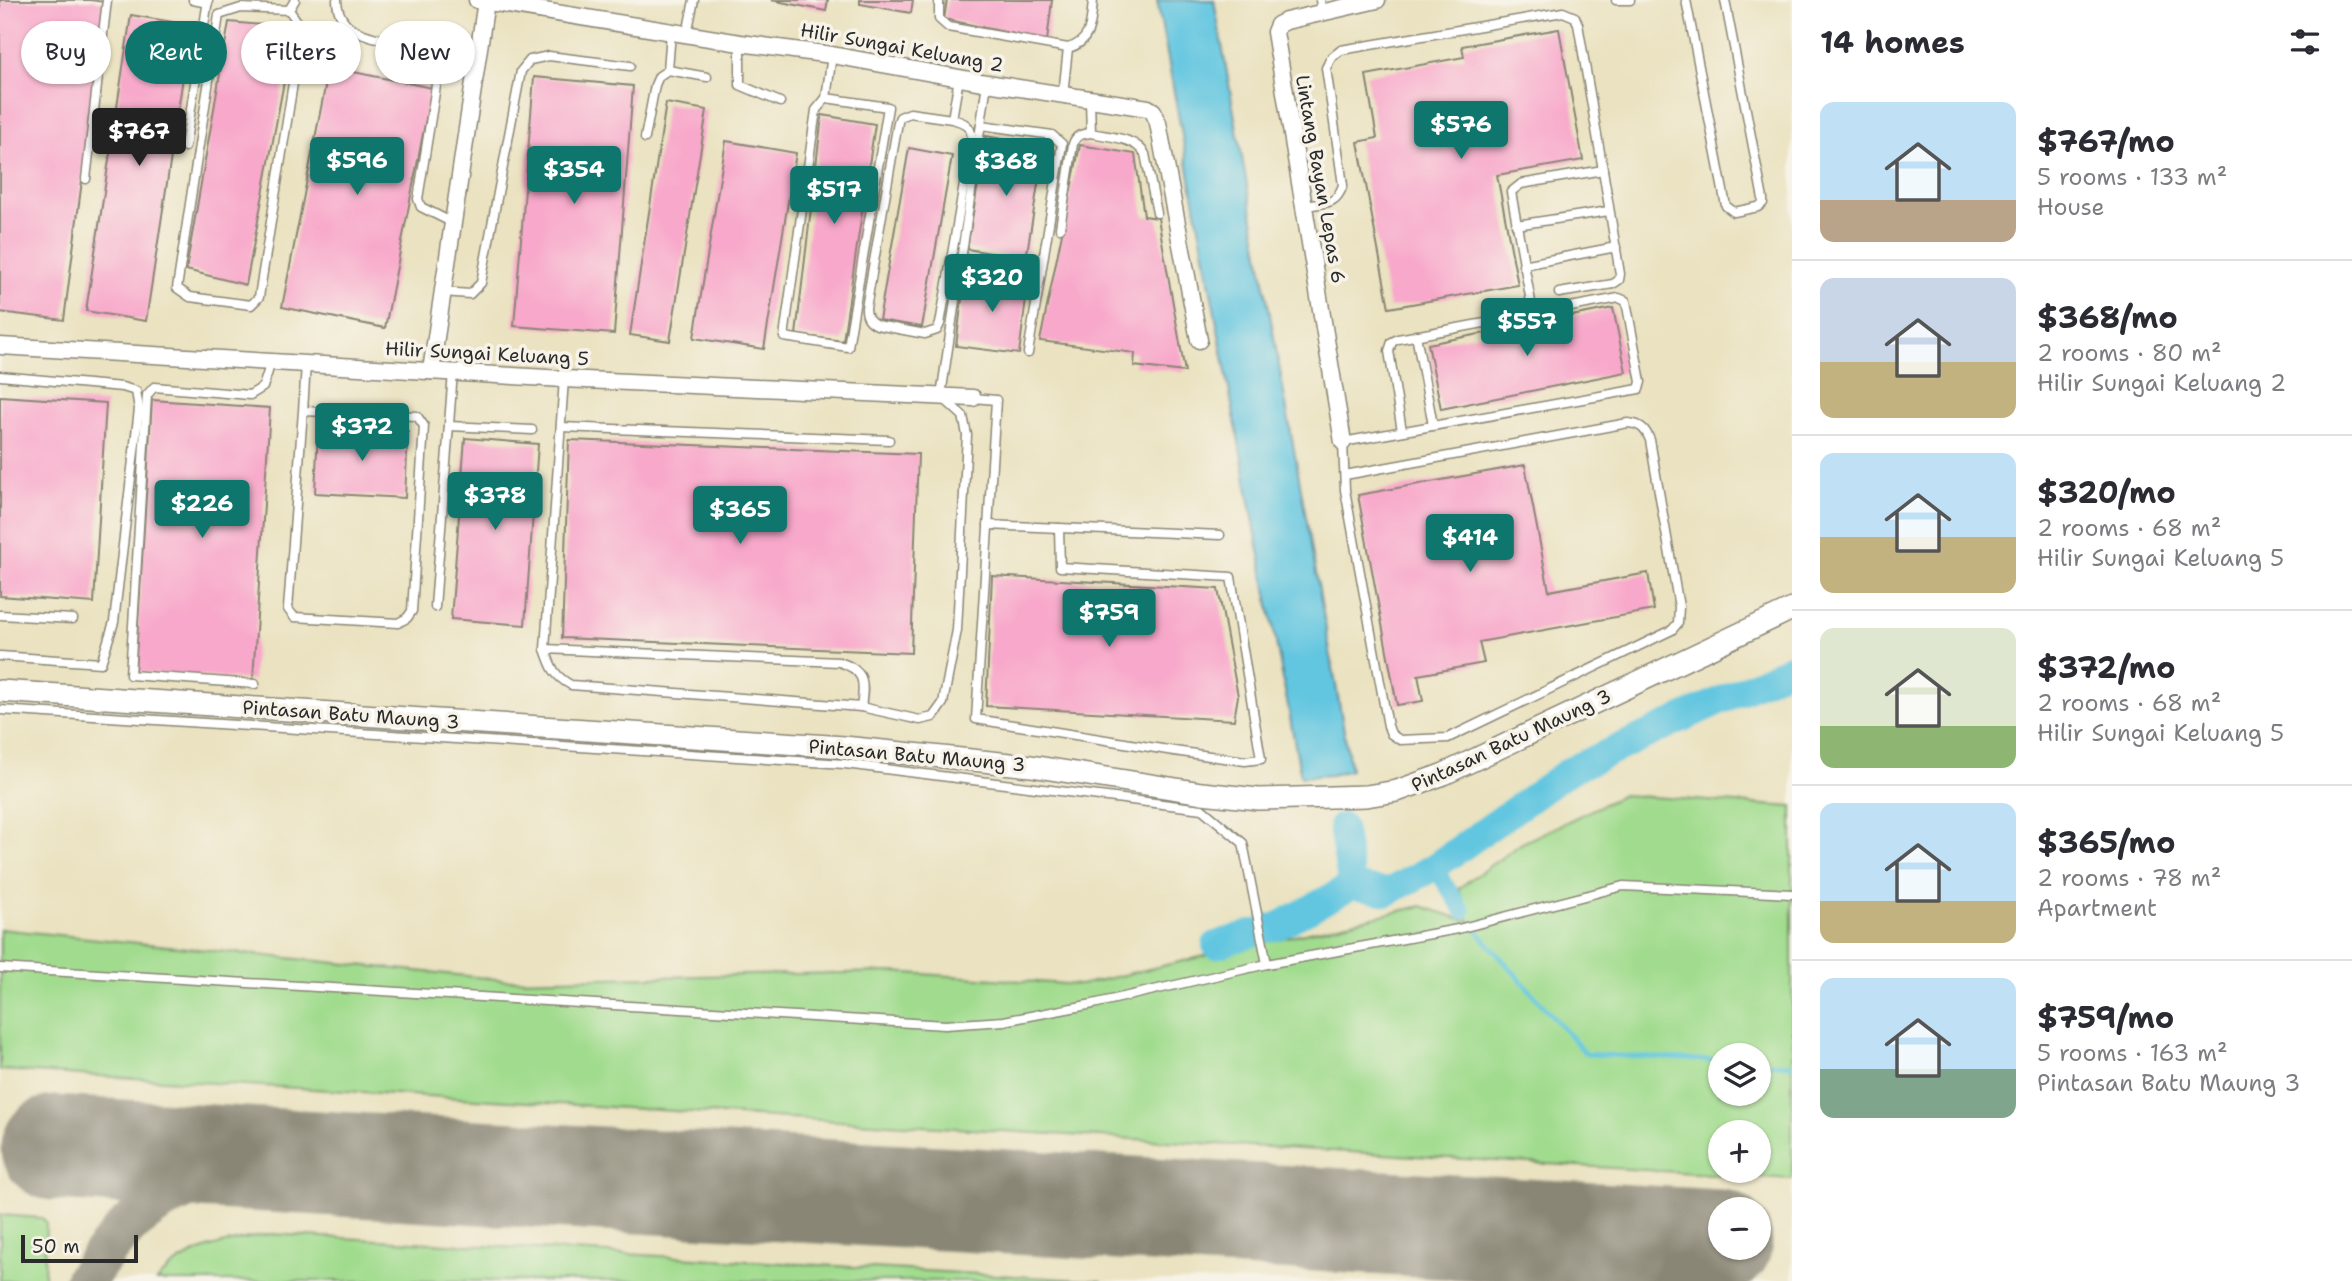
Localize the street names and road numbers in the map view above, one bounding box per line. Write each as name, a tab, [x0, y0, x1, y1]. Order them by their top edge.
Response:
street label: Hilir Sungai Keluang 2	[798, 17, 1005, 78]
street label: Lintang Bayan Lepas 6	[1290, 73, 1351, 285]
street label: Hilir Sungai Keluang 5	[384, 336, 590, 371]
street label: Pintasan Batu Maung 3	[1407, 683, 1615, 798]
street label: Pintasan Batu Maung 3	[242, 694, 460, 735]
street label: Pintasan Batu Maung 3	[807, 734, 1026, 777]

